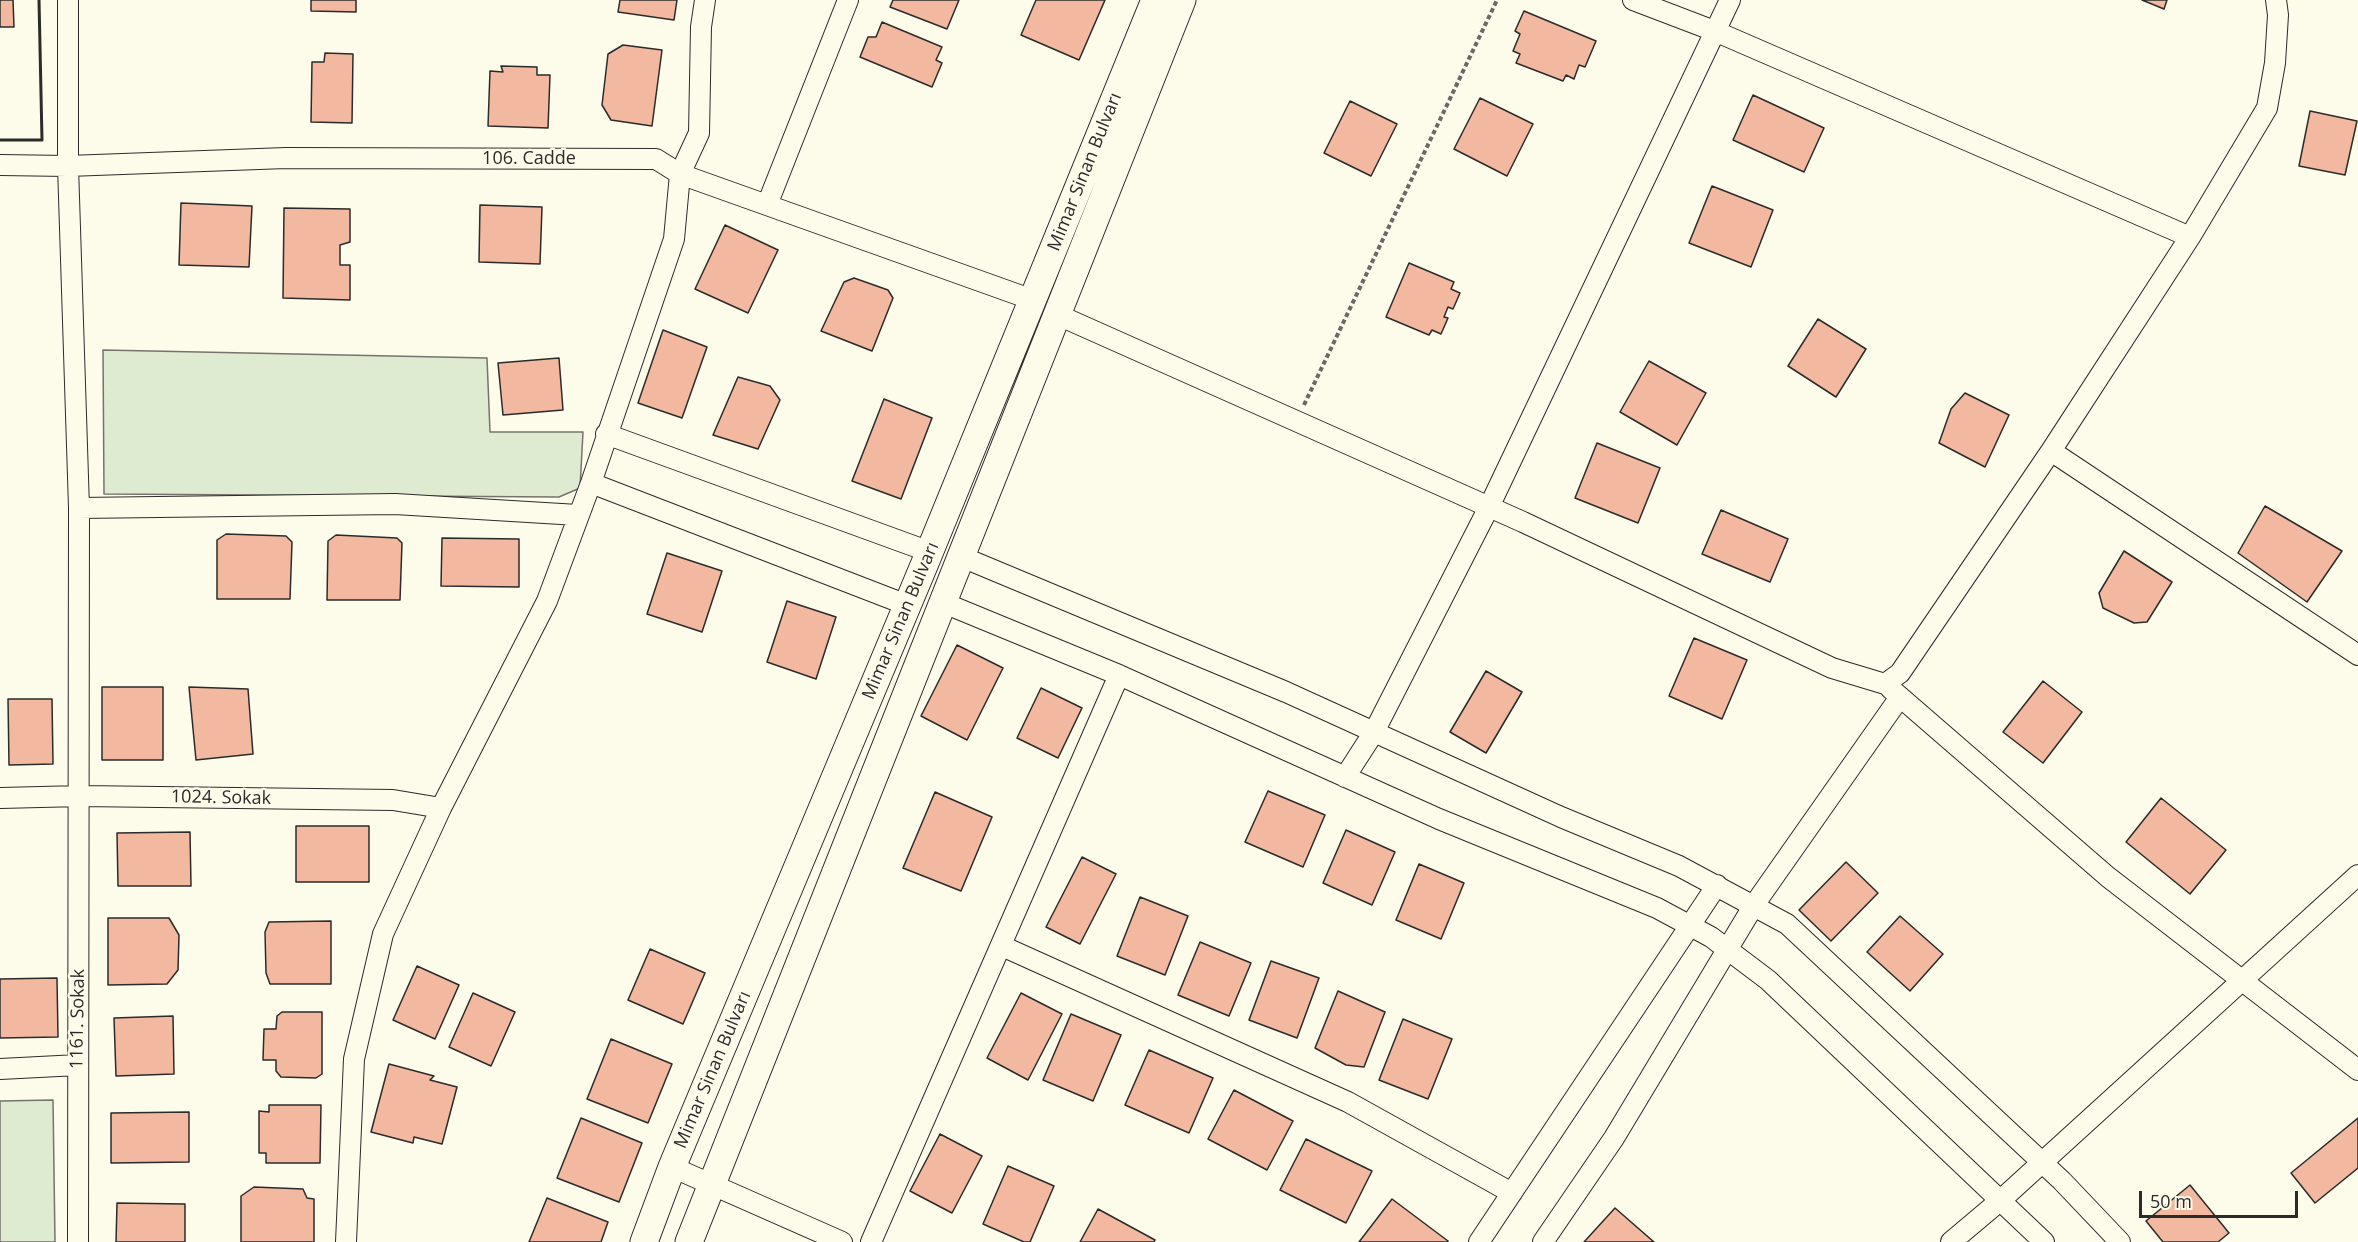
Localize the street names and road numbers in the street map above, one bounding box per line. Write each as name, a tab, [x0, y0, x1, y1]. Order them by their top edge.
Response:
street label: Mimar Sinan Bulvarı	[1043, 90, 1127, 254]
street label: 106. Cadde	[482, 148, 576, 170]
street label: Mimar Sinan Bulvarı	[858, 539, 944, 703]
street label: 1024. Sokak	[171, 786, 271, 810]
street label: 1161. Sokak	[66, 969, 90, 1069]
street label: Mimar Sinan Bulvarı	[670, 988, 756, 1152]

